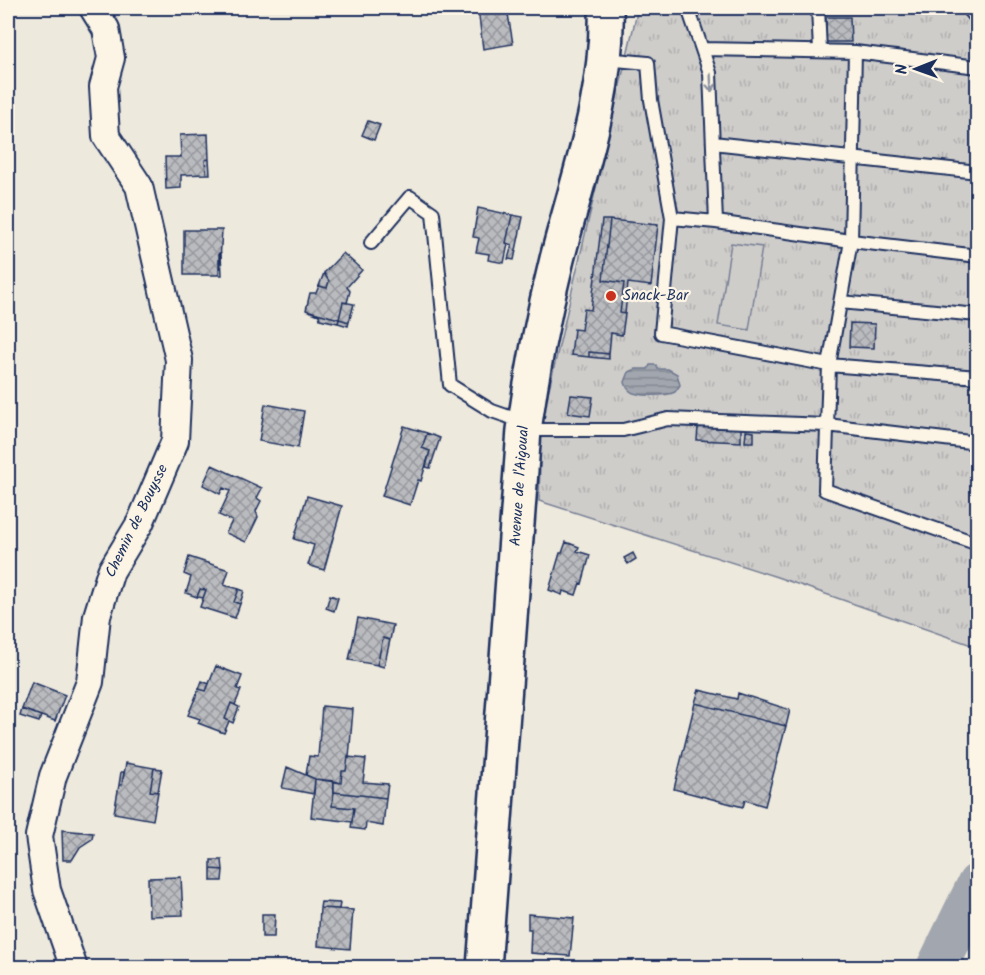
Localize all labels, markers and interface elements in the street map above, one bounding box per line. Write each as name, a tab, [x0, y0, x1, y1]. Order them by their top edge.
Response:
north arrow	[886, 39, 946, 99]
text: N	[890, 64, 915, 75]
one-way arrow	[705, 73, 716, 93]
place label: Snack-Bar	[623, 284, 689, 308]
marker: Snack-Bar	[604, 289, 618, 303]
street label: Avenue de l'Aigoual	[504, 425, 536, 547]
street label: Chemin de Bouysse	[99, 460, 175, 582]

